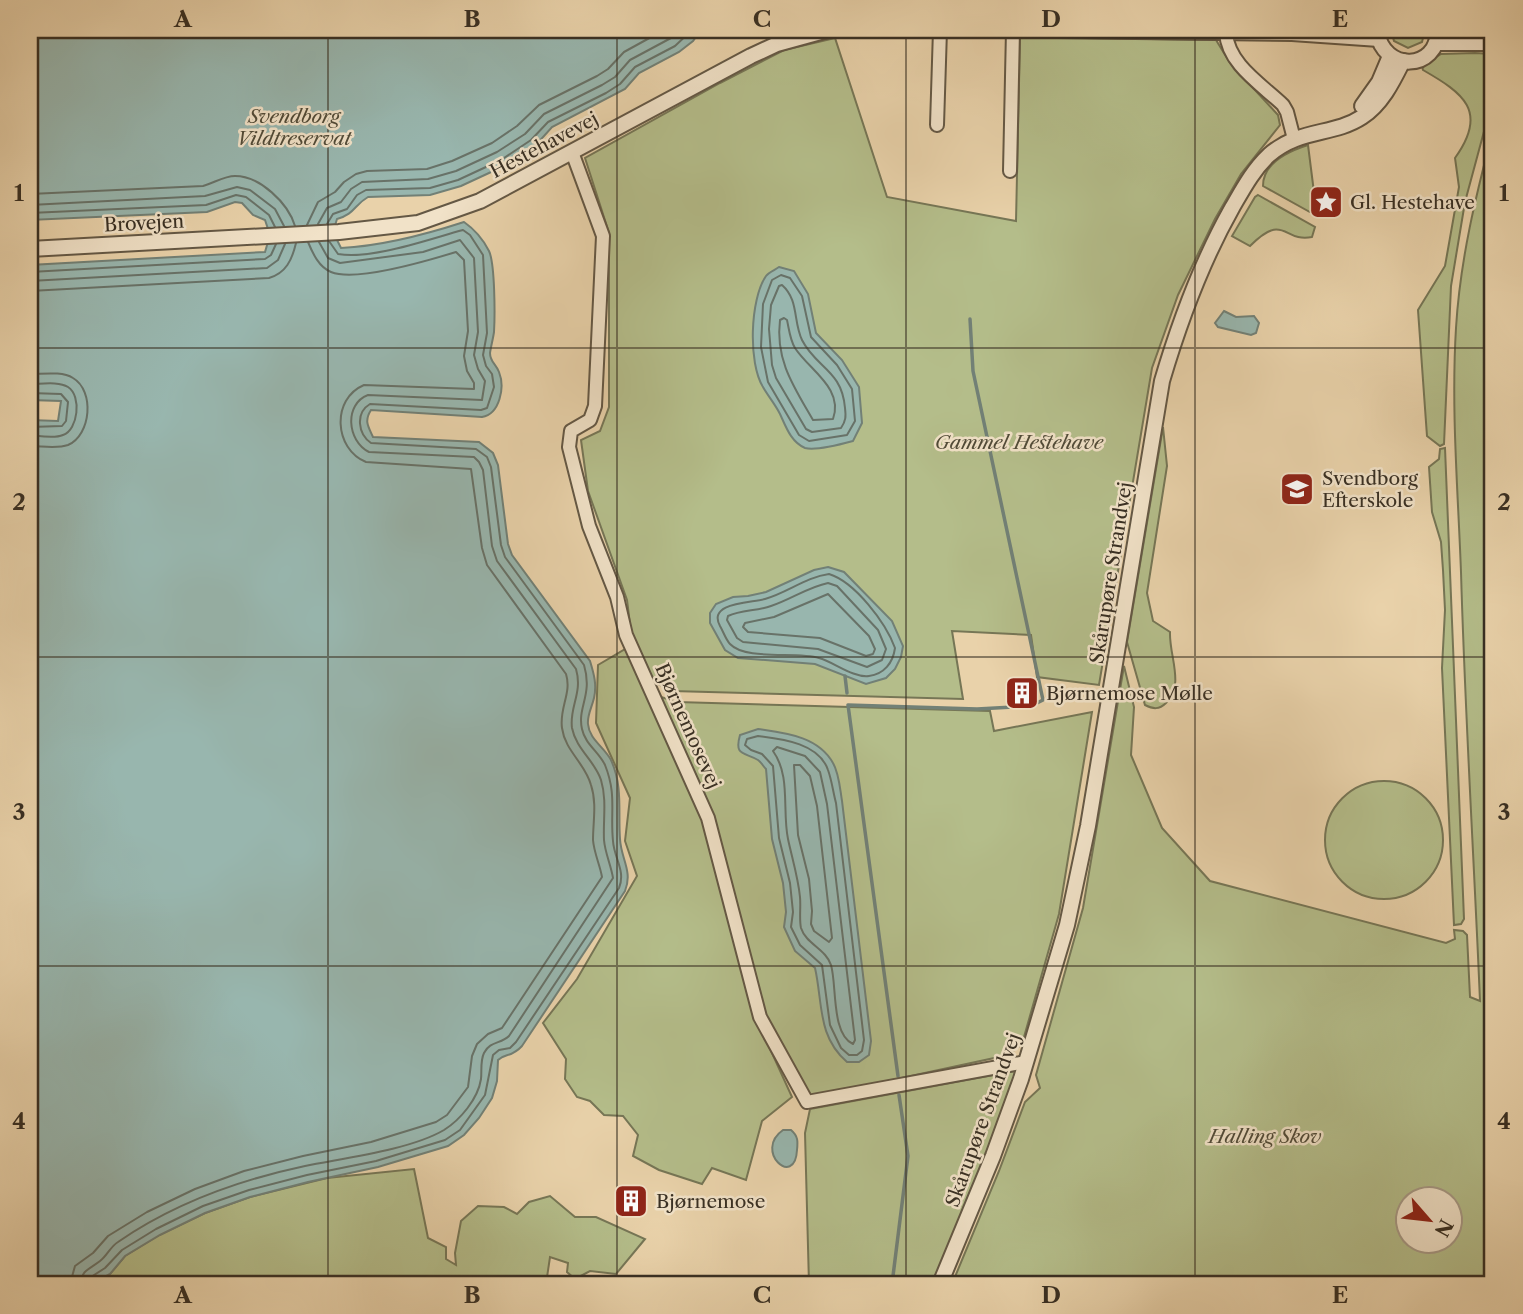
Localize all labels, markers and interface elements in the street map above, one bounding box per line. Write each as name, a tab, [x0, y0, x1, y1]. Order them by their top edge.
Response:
text: A	[173, 5, 193, 33]
text: B	[463, 5, 481, 33]
text: C	[753, 5, 771, 33]
text: D	[1041, 5, 1061, 33]
text: E	[1332, 5, 1348, 33]
park label: Svendborg Vildtreservat	[237, 105, 352, 150]
street label: Hestehavevej	[486, 107, 602, 183]
text: 1	[14, 179, 25, 207]
text: 1	[1499, 179, 1510, 207]
place icon: Gl. Hestehave	[1307, 183, 1345, 221]
place label: Gl. Hestehave	[1350, 191, 1475, 214]
street label: Brovejen	[103, 209, 185, 237]
park label: Gammel Hestehave	[935, 431, 1104, 454]
place label: Svendborg Efterskole	[1322, 467, 1419, 512]
school or university icon: Svendborg Efterskole	[1278, 470, 1316, 508]
street label: Skårupøre Strandvej	[1085, 480, 1137, 666]
text: 2	[12, 488, 26, 516]
text: 2	[1497, 488, 1511, 516]
street label: Bjørnemosevej	[650, 660, 726, 792]
building icon: Bjørnemose Mølle	[1003, 674, 1041, 712]
place label: Bjørnemose Mølle	[1046, 682, 1213, 705]
text: 3	[13, 798, 26, 826]
text: 3	[1498, 798, 1511, 826]
street label: Skårupøre Strandvej	[941, 1030, 1025, 1210]
text: 4	[12, 1107, 26, 1135]
text: 4	[1497, 1107, 1511, 1135]
park label: Halling Skov	[1207, 1125, 1322, 1148]
building icon: Bjørnemose	[612, 1182, 650, 1220]
north arrow	[1394, 1184, 1464, 1254]
place label: Bjørnemose	[656, 1190, 765, 1213]
text: N	[1430, 1215, 1458, 1240]
text: A	[173, 1281, 193, 1309]
text: B	[463, 1281, 481, 1309]
text: C	[753, 1281, 771, 1309]
text: D	[1041, 1281, 1061, 1309]
text: E	[1332, 1281, 1348, 1309]

